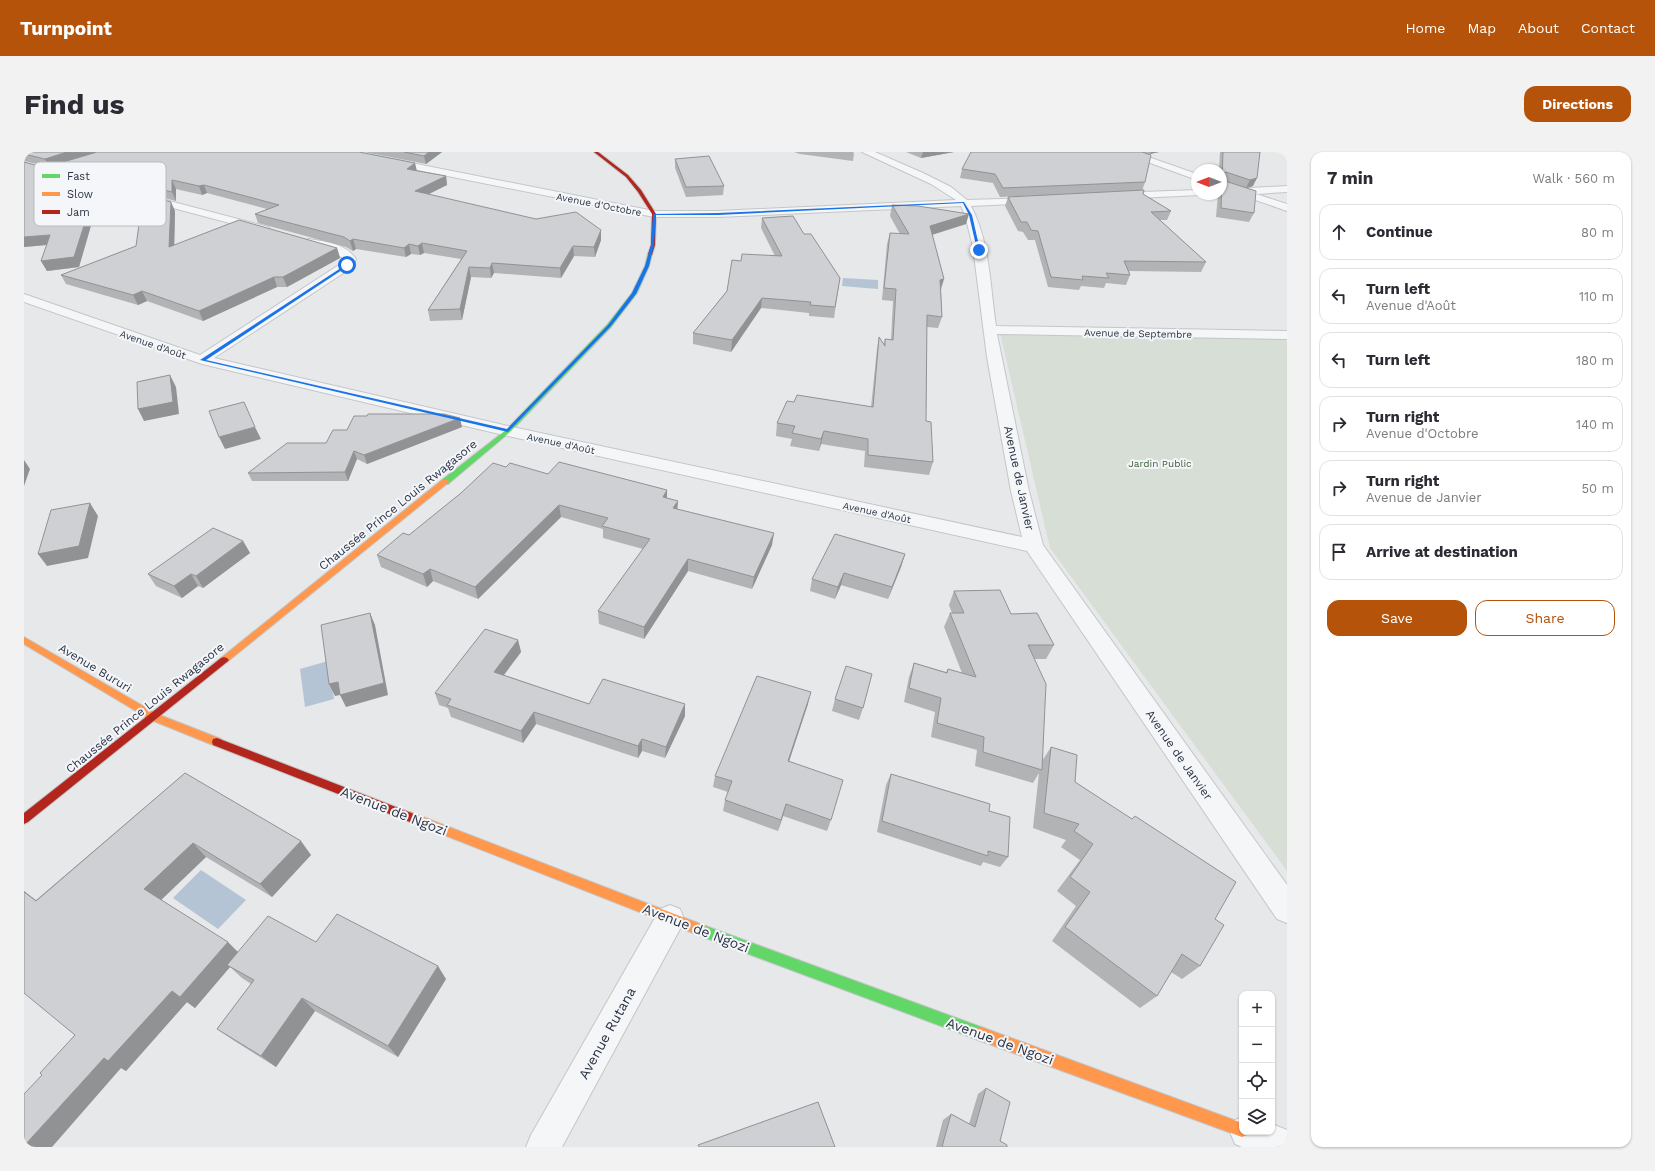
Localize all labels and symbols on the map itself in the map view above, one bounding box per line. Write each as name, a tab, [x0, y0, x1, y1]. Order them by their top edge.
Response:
legend	[34, 162, 166, 226]
north arrow	[1191, 164, 1227, 200]
text: Fast	[67, 170, 90, 183]
text: Slow	[67, 188, 93, 201]
street label: Avenue d'Octobre	[555, 191, 643, 218]
text: Jam	[67, 206, 90, 219]
route end	[970, 241, 988, 259]
route start	[338, 256, 356, 274]
street label: Avenue de Septembre	[1084, 327, 1192, 340]
street label: Avenue d'Août	[118, 328, 188, 361]
street label: Avenue de Janvier	[1001, 424, 1037, 532]
street label: Avenue d'Août	[526, 431, 597, 456]
street label: Chaussée Prince Louis Rwagasore	[316, 437, 480, 573]
park label: Jardin Public	[1128, 458, 1192, 469]
street label: Avenue d'Août	[842, 500, 913, 525]
street label: Chaussée Prince Louis Rwagasore	[63, 640, 227, 776]
street label: Avenue Bururi	[56, 641, 134, 695]
street label: Avenue de Janvier	[1143, 707, 1215, 803]
street label: Avenue de Ngozi	[338, 783, 450, 839]
street label: Avenue de Ngozi	[640, 900, 752, 956]
street label: Avenue Rutana	[575, 984, 639, 1082]
street label: Avenue de Ngozi	[944, 1014, 1056, 1068]

